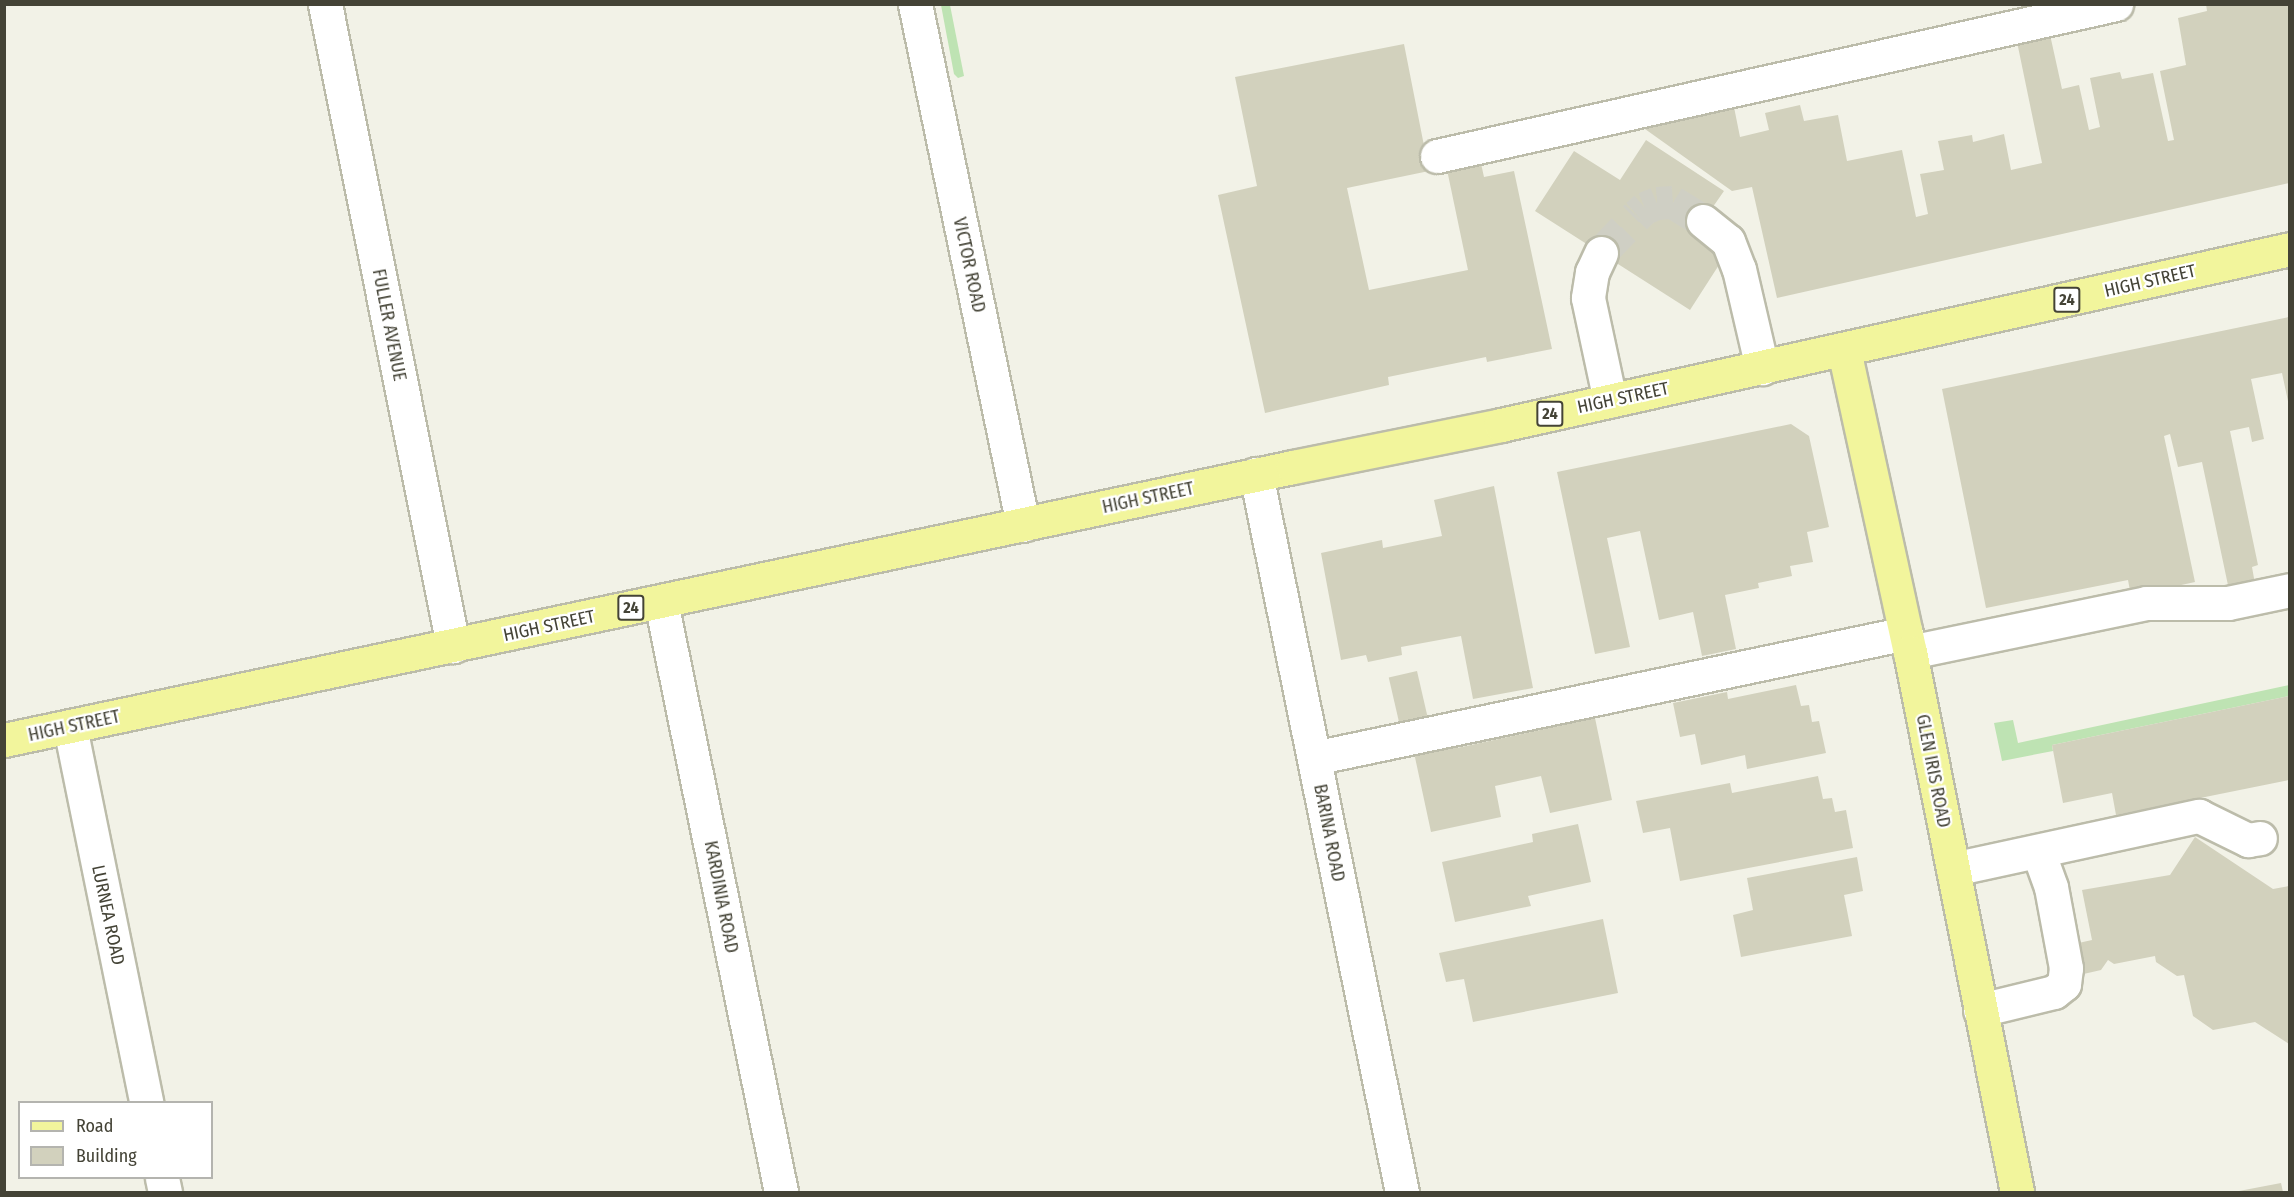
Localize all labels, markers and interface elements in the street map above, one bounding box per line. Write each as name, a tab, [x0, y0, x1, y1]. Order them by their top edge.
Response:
street label: VICTOR ROAD	[948, 216, 990, 314]
street label: HIGH STREET	[2102, 260, 2198, 302]
street label: FULLER AVENUE	[368, 267, 410, 383]
road number: 24	[2052, 287, 2082, 313]
street label: HIGH STREET	[1575, 378, 1671, 418]
road number: 24	[1535, 401, 1565, 427]
street label: HIGH STREET	[1100, 478, 1196, 518]
road number: 24	[616, 595, 646, 621]
street label: HIGH STREET	[501, 606, 597, 646]
street label: HIGH STREET	[26, 706, 122, 746]
street label: GLEN IRIS ROAD	[1911, 713, 1955, 829]
street label: BARINA ROAD	[1309, 782, 1349, 884]
street label: KARDINIA ROAD	[700, 839, 742, 955]
street label: LURNEA ROAD	[87, 863, 129, 967]
legend	[18, 1101, 213, 1179]
text: Road	[76, 1115, 113, 1137]
text: Building	[76, 1145, 137, 1167]

